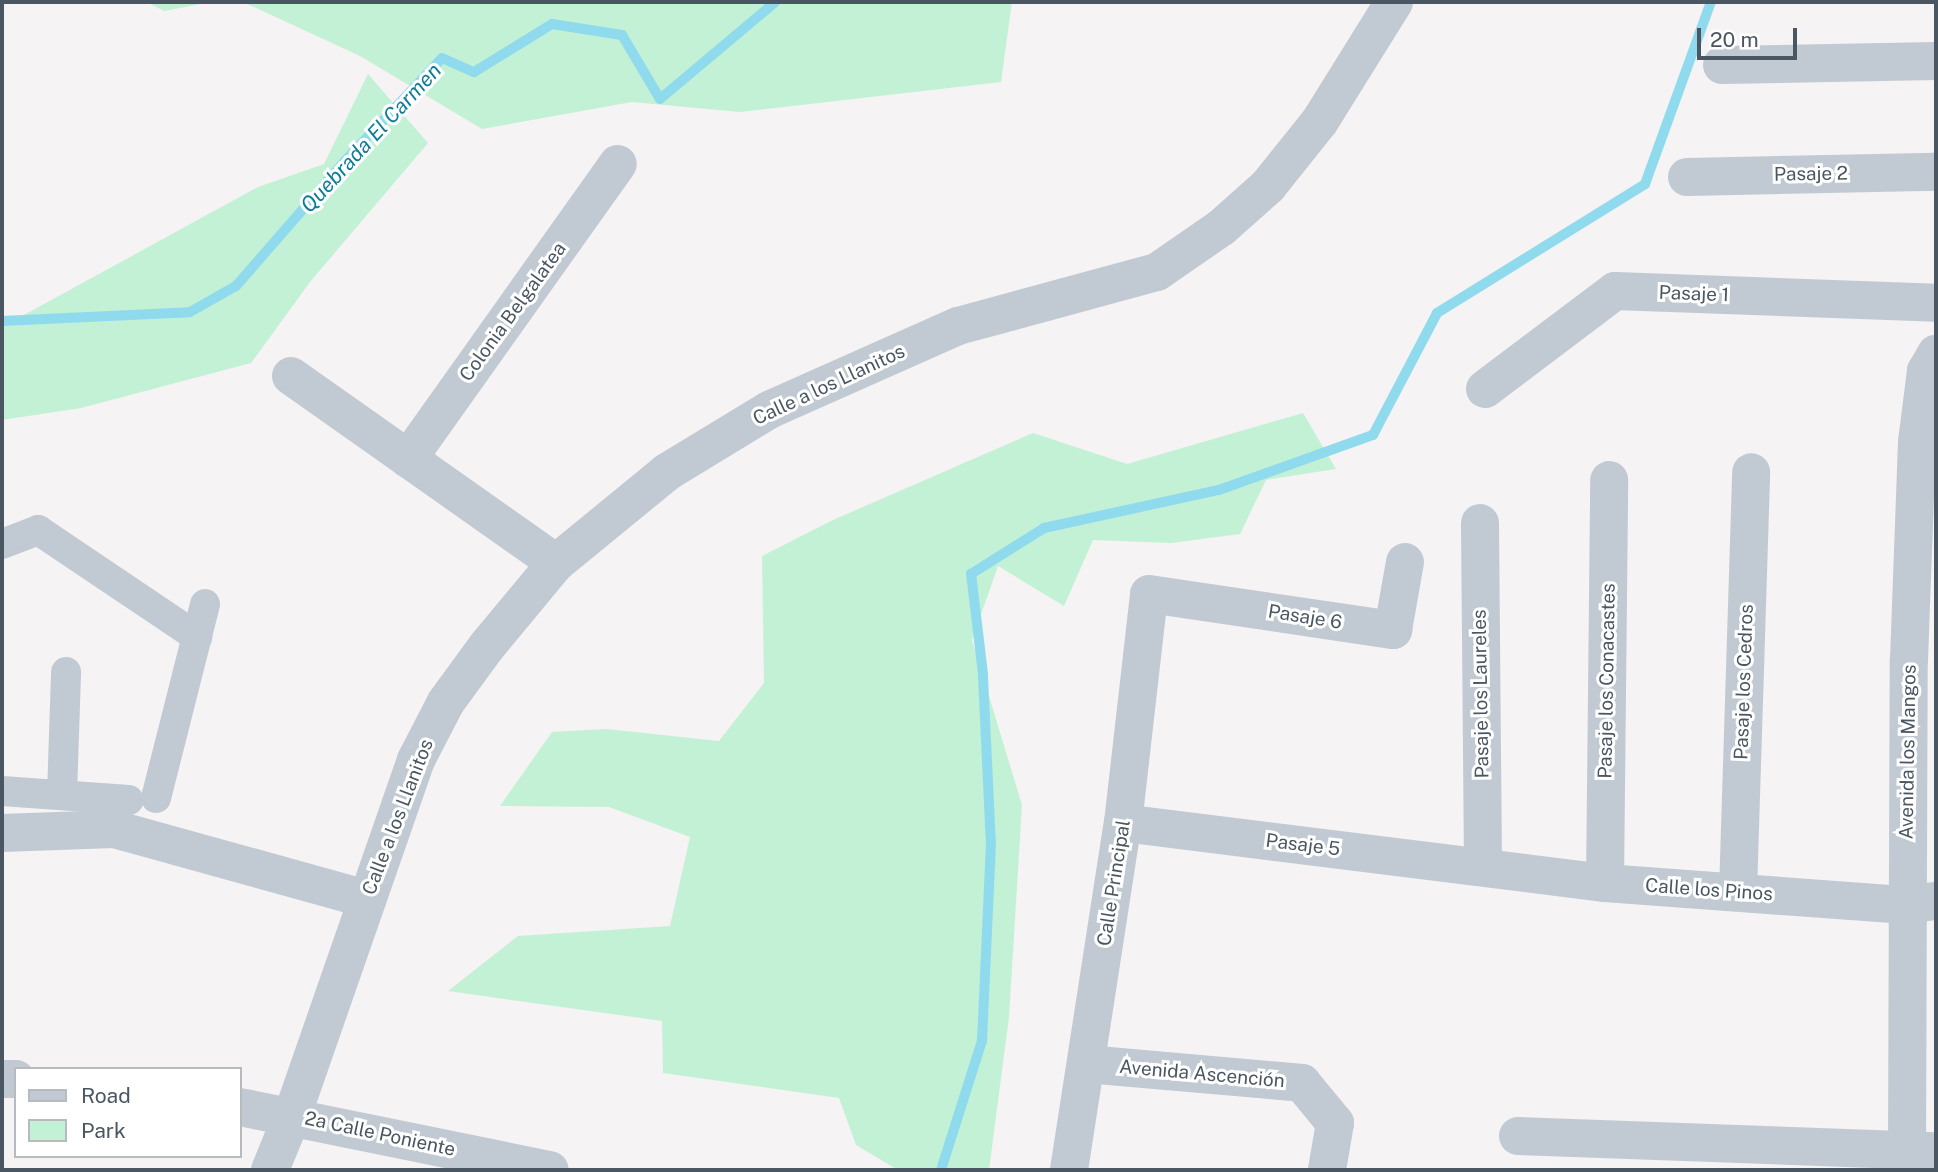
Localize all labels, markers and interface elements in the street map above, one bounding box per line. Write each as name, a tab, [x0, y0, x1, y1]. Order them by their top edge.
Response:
scale bar	[1700, 14, 1800, 58]
text: 20 m	[1710, 27, 1759, 52]
water label: Quebrada El Carmen	[295, 58, 447, 218]
street label: Pasaje 2	[1774, 162, 1848, 186]
street label: Colonia Belgalatea	[455, 238, 571, 386]
street label: Pasaje 1	[1658, 281, 1730, 307]
street label: Calle a los Llanitos	[749, 340, 909, 430]
street label: Pasaje los Conacastes	[1594, 583, 1620, 779]
street label: Pasaje 6	[1266, 600, 1344, 634]
street label: Pasaje los Cedros	[1730, 604, 1758, 760]
street label: Pasaje los Laureles	[1468, 609, 1494, 779]
street label: Avenida los Mangos	[1895, 664, 1921, 840]
street label: Calle a los Llanitos	[358, 736, 438, 898]
street label: Calle Principal	[1093, 818, 1135, 948]
street label: Pasaje 5	[1264, 829, 1342, 861]
street label: Calle los Pinos	[1644, 874, 1774, 906]
street label: Avenida Ascención	[1118, 1055, 1286, 1093]
legend	[14, 1067, 242, 1158]
text: Road	[81, 1083, 131, 1108]
street label: 2a Calle Poniente	[303, 1107, 457, 1161]
text: Park	[81, 1118, 126, 1143]

